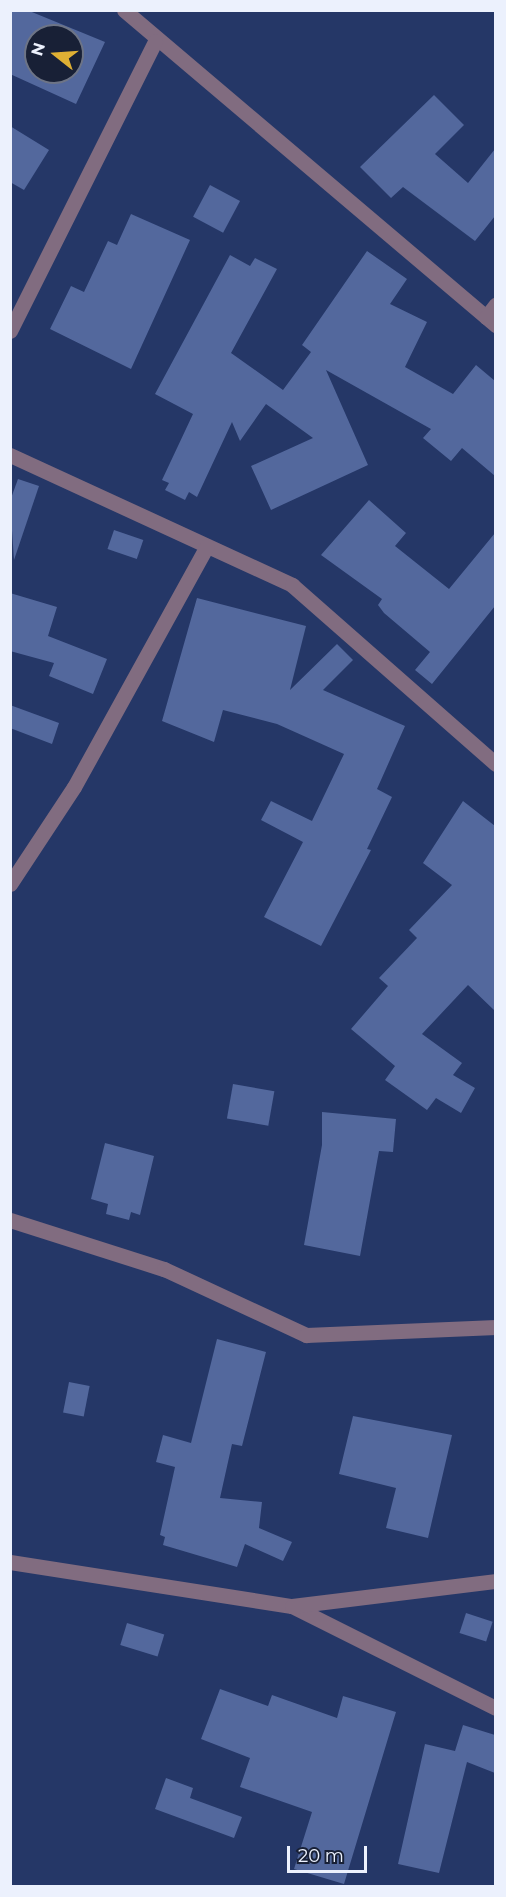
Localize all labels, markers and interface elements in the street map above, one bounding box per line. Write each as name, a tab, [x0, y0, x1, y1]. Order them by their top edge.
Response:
north arrow	[24, 24, 84, 84]
text: N	[27, 40, 49, 58]
scale bar	[290, 1834, 370, 1872]
text: 20 m	[298, 1845, 344, 1867]

